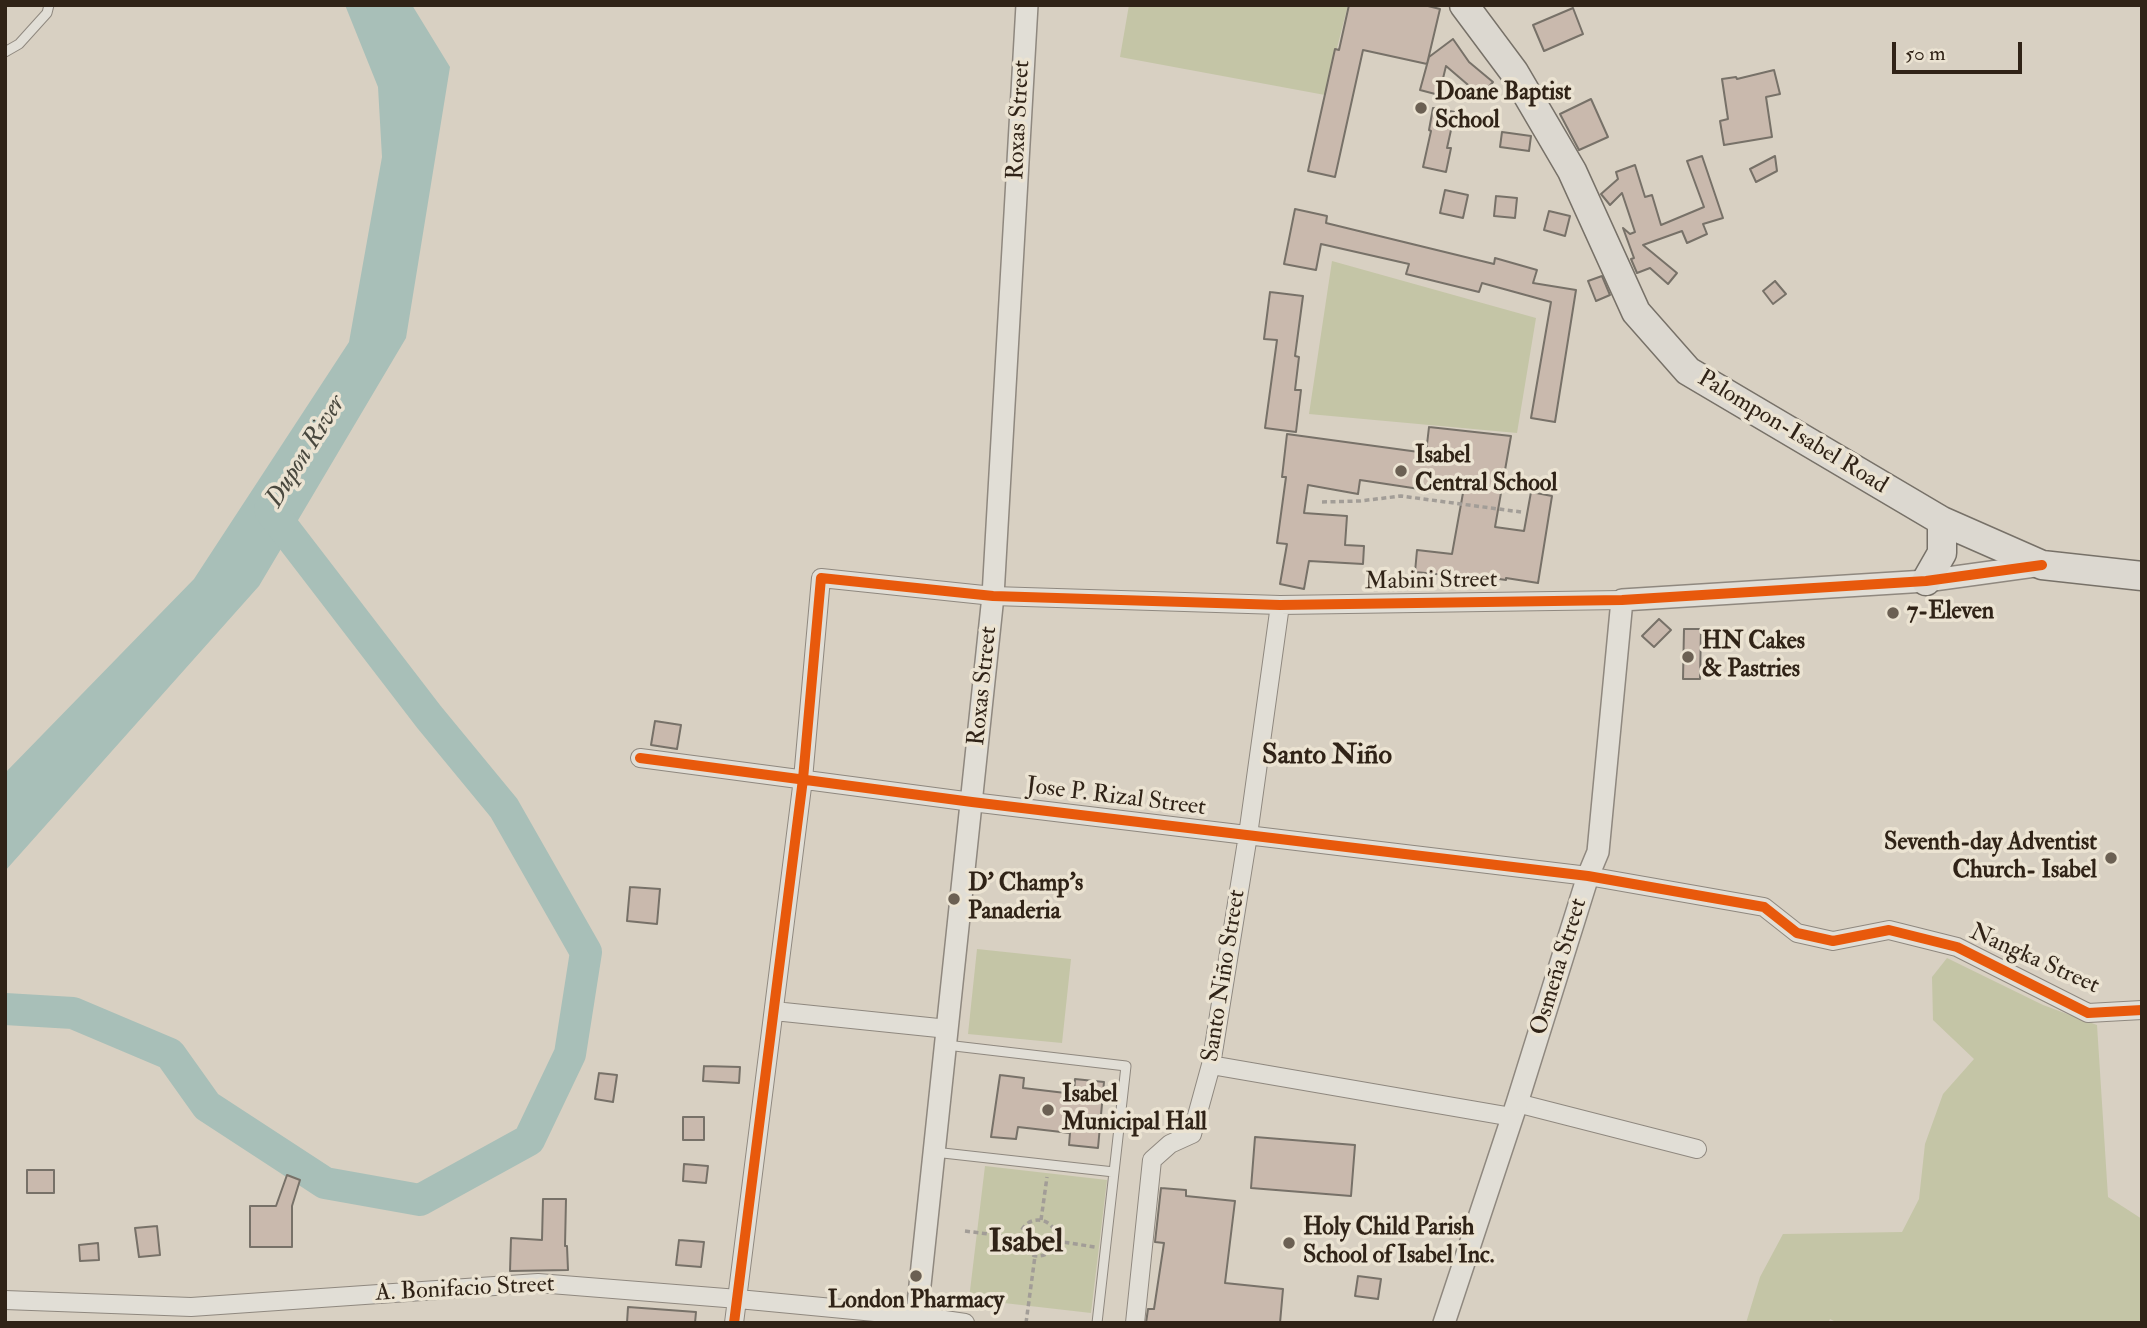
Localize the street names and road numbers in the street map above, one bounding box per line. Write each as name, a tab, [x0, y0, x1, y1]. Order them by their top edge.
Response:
street label: Roxas Street	[1002, 59, 1038, 181]
street label: Palompon-Isabel Road	[1692, 365, 1892, 501]
street label: Mabini Street	[1364, 566, 1498, 598]
street label: Roxas Street	[963, 625, 1005, 747]
street label: Jose P. Rizal Street	[1025, 773, 1207, 823]
street label: Santo Niño Street	[1197, 888, 1253, 1064]
street label: Osmeña Street	[1526, 895, 1594, 1039]
street label: Nangka Street	[1965, 919, 2103, 1001]
street label: A. Bonifacio Street	[375, 1271, 555, 1309]

